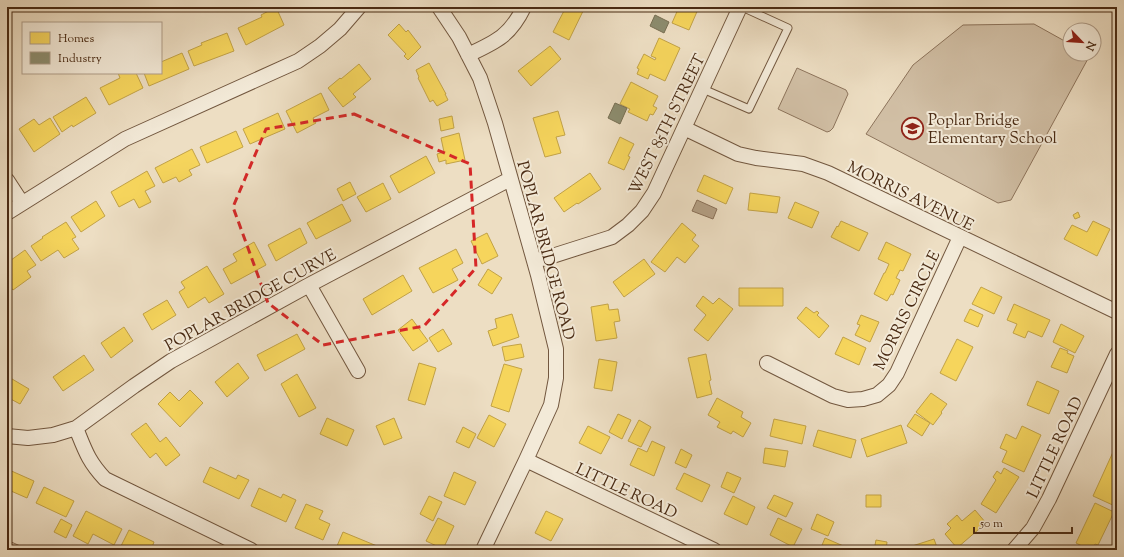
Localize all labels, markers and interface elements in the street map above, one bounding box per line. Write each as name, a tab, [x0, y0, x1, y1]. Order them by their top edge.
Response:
legend	[22, 22, 162, 74]
north arrow	[1062, 22, 1102, 62]
text: Homes	[58, 30, 94, 48]
text: N	[1081, 38, 1100, 53]
text: Industry	[58, 50, 102, 68]
street label: WEST 85TH STREET	[624, 51, 712, 199]
place label: Poplar Bridge Elementary School	[928, 110, 1058, 151]
school or university icon: Poplar Bridge Elementary School	[899, 115, 925, 141]
street label: MORRIS AVENUE	[843, 157, 977, 238]
street label: POPLAR BRIDGE ROAD	[510, 159, 580, 343]
street label: POPLAR BRIDGE CURVE	[161, 244, 341, 358]
street label: MORRIS CIRCLE	[869, 247, 947, 375]
street label: LITTLE ROAD	[1023, 393, 1090, 503]
street label: LITTLE ROAD	[571, 459, 681, 526]
scale bar	[974, 509, 1072, 535]
text: 50 m	[979, 515, 1003, 533]

